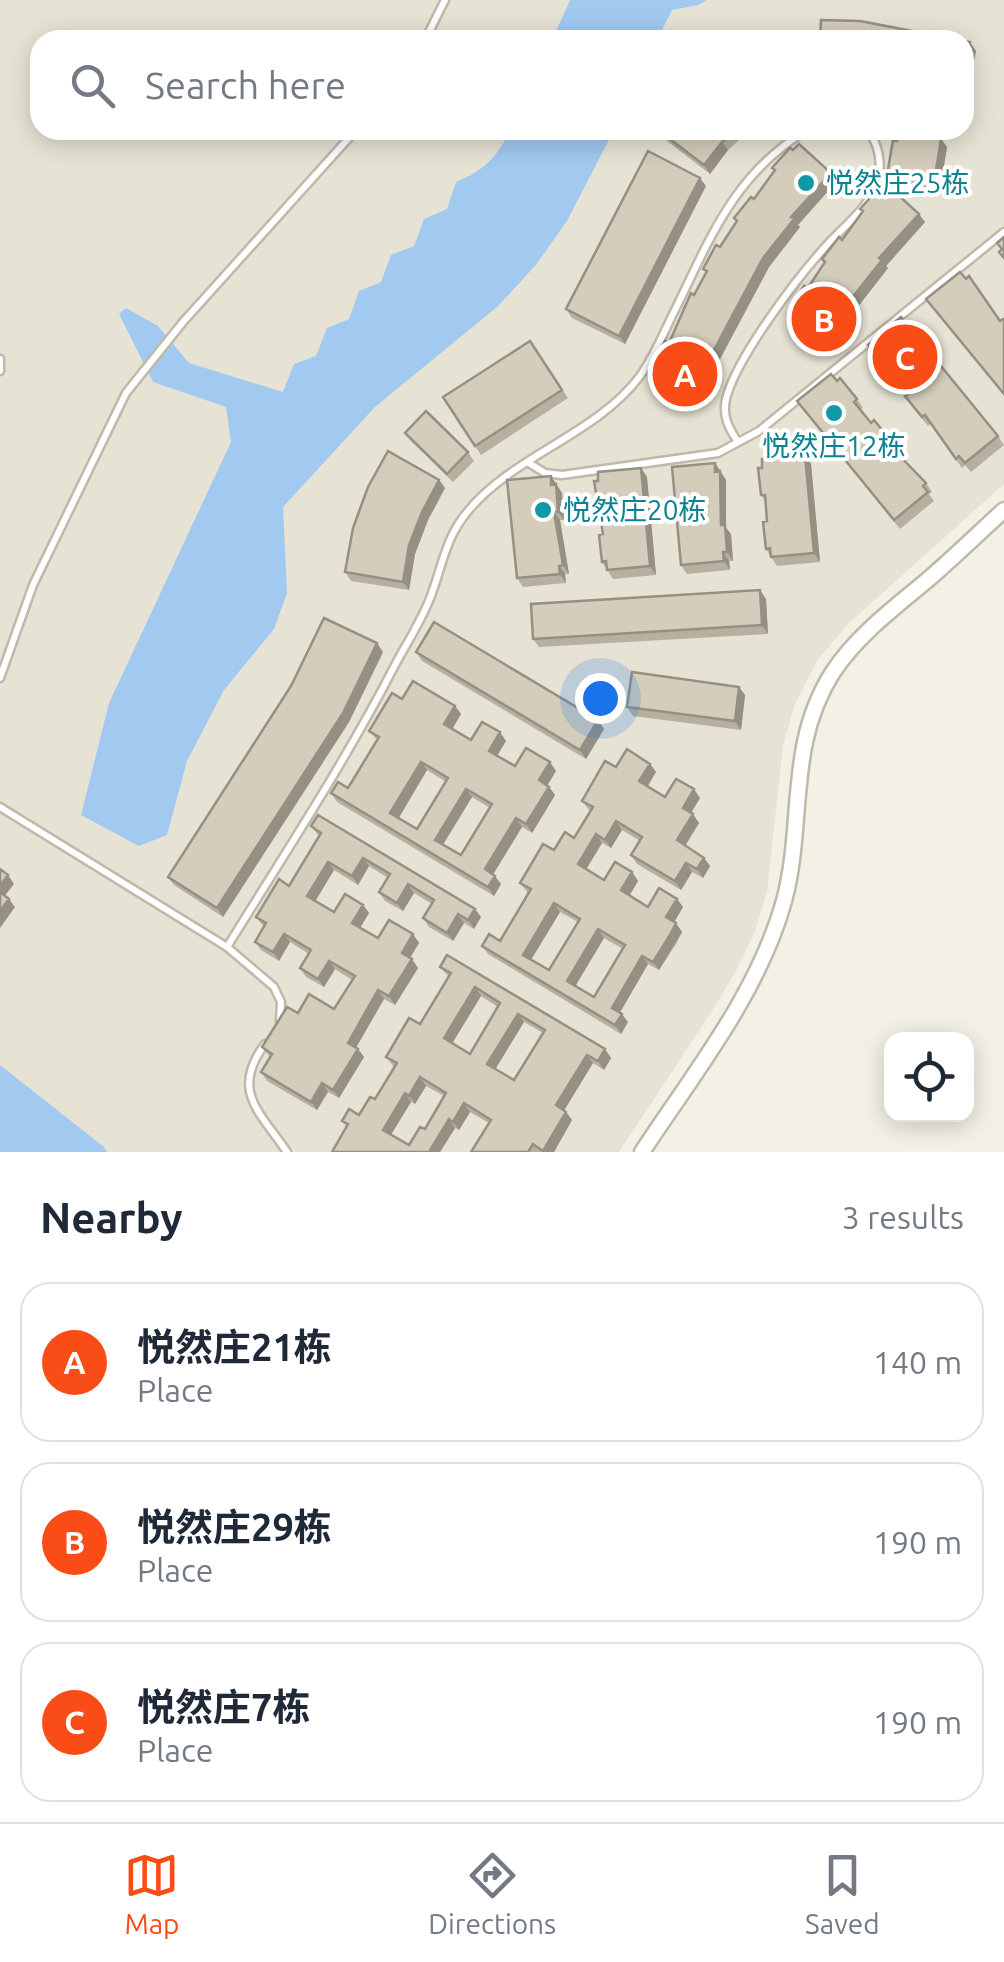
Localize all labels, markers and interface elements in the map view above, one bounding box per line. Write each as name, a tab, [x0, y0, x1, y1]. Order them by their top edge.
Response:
search box	[30, 30, 974, 140]
icon: search	[65, 58, 120, 113]
text: Search here	[145, 64, 346, 106]
place label: 悦然庄25栋	[826, 167, 970, 198]
marker: 悦然庄25栋	[795, 172, 817, 194]
pin: B	[792, 282, 856, 356]
pin: C	[872, 320, 938, 394]
pin: A	[652, 336, 718, 412]
marker: 悦然庄12栋	[823, 402, 845, 424]
place label: 悦然庄12栋	[762, 430, 906, 461]
place label: 悦然庄20栋	[563, 494, 707, 525]
marker: 悦然庄20栋	[532, 499, 554, 521]
your location	[575, 673, 626, 724]
map controls	[884, 1032, 974, 1122]
button: locate	[884, 1032, 974, 1122]
text: Nearby	[40, 1194, 183, 1241]
text: 3 results	[842, 1199, 964, 1235]
text: 悦然庄21栋	[137, 1326, 332, 1368]
text: A	[63, 1344, 86, 1380]
text: 140 m	[873, 1344, 962, 1380]
text: Place	[137, 1372, 213, 1408]
text: 悦然庄29栋	[137, 1506, 332, 1548]
text: B	[64, 1524, 85, 1560]
text: 190 m	[873, 1524, 962, 1560]
text: Place	[137, 1552, 213, 1588]
text: 悦然庄7栋	[137, 1686, 310, 1728]
text: C	[64, 1704, 85, 1740]
text: 190 m	[873, 1704, 962, 1740]
text: Place	[137, 1732, 213, 1768]
tab: Map	[124, 1848, 180, 1939]
tab: Directions	[428, 1848, 556, 1939]
tab: Saved	[805, 1848, 880, 1939]

